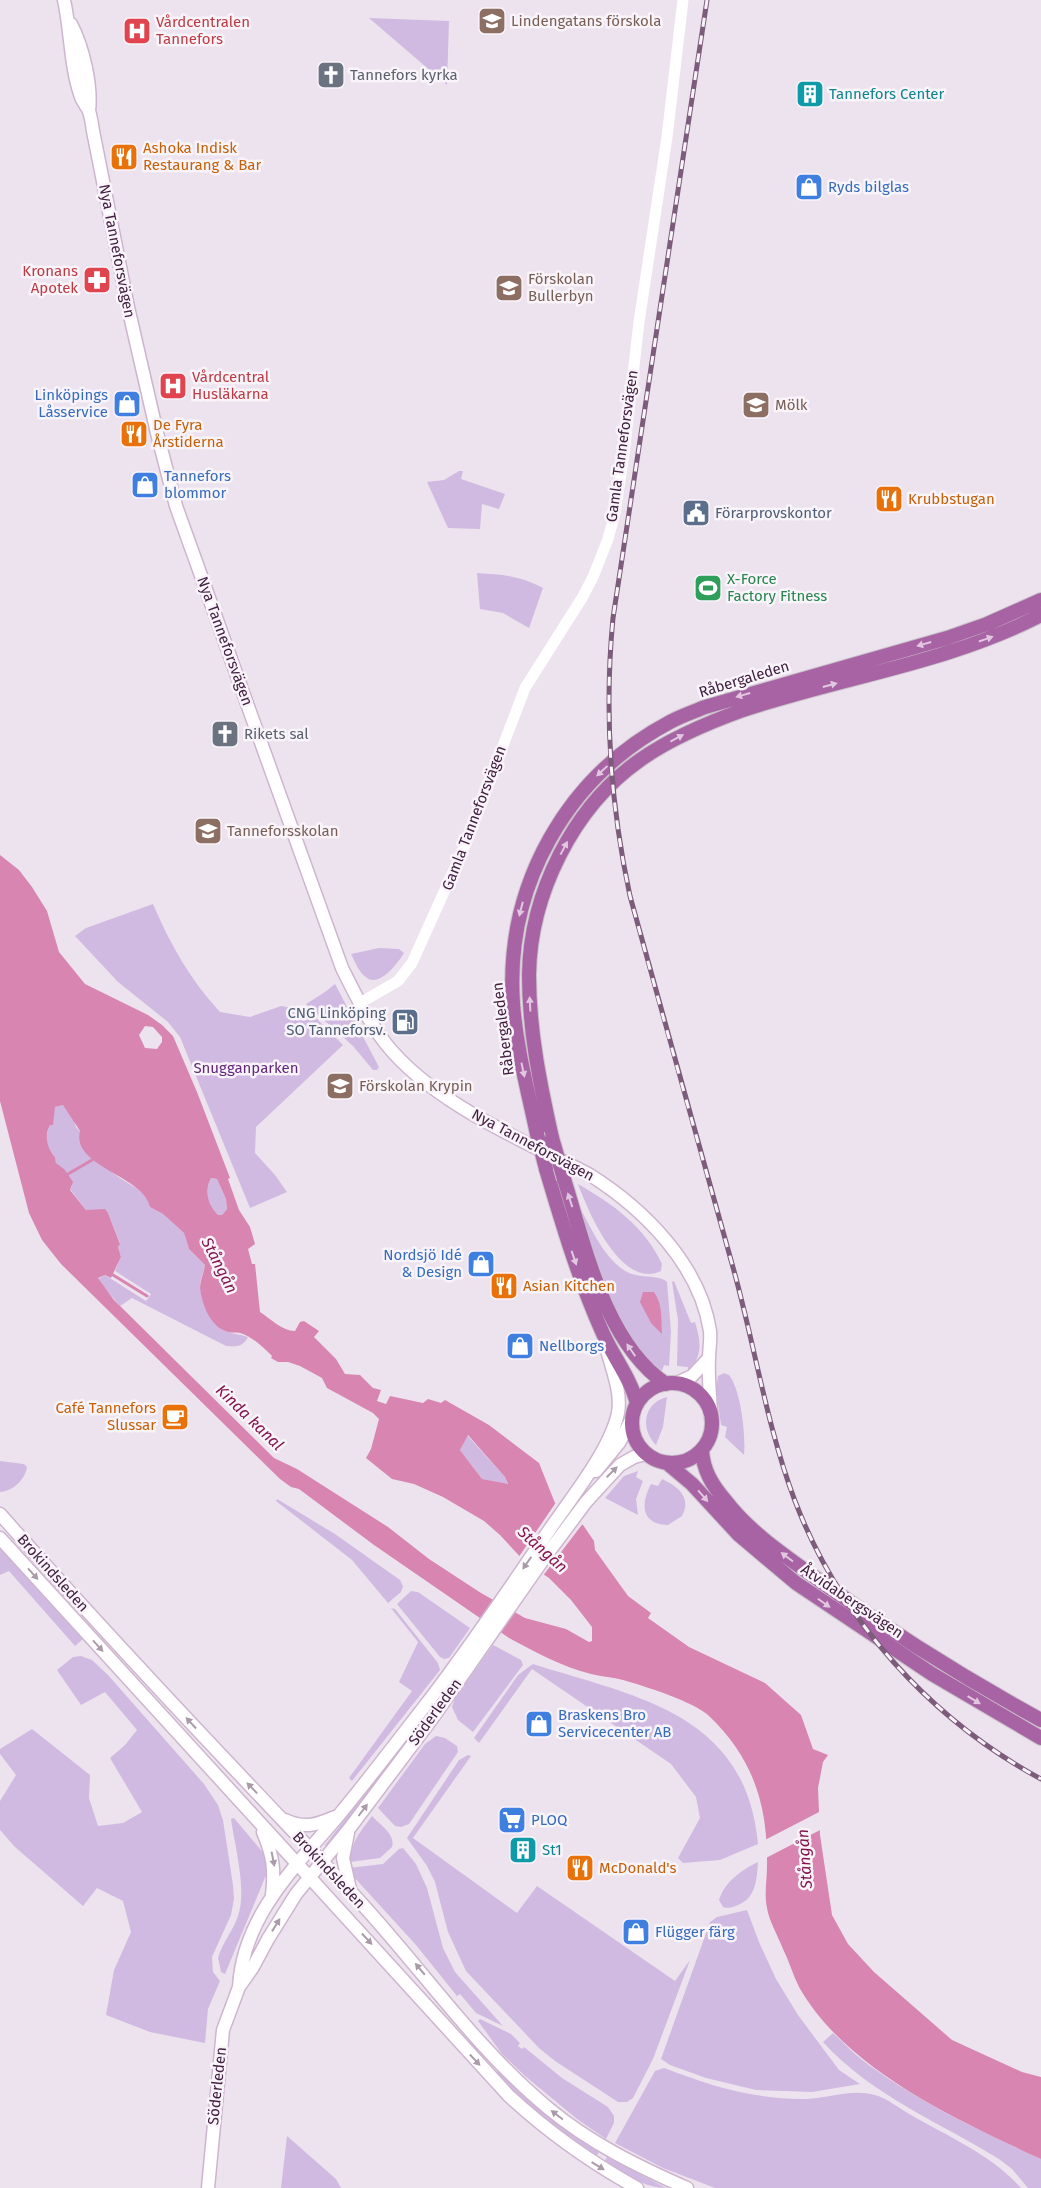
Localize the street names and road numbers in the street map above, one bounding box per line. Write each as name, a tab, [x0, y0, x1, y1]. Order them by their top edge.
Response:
street label: Nya Tanneforsvägen	[95, 182, 139, 320]
street label: Gamla Tanneforsvägen	[602, 369, 642, 523]
street label: Nya Tanneforsvägen	[193, 574, 257, 708]
street label: Råbergaleden	[697, 657, 791, 701]
street label: Gamla Tanneforsvägen	[438, 743, 510, 893]
street label: Råbergaleden	[488, 981, 518, 1077]
street label: Nya Tanneforsvägen	[469, 1105, 597, 1185]
street label: Brokindsleden	[13, 1530, 93, 1616]
street label: Åtvidabergsvägen	[797, 1560, 907, 1642]
street label: Söderleden	[405, 1675, 465, 1749]
street label: Brokindsleden	[289, 1828, 369, 1912]
street label: Söderleden	[204, 2046, 230, 2126]

